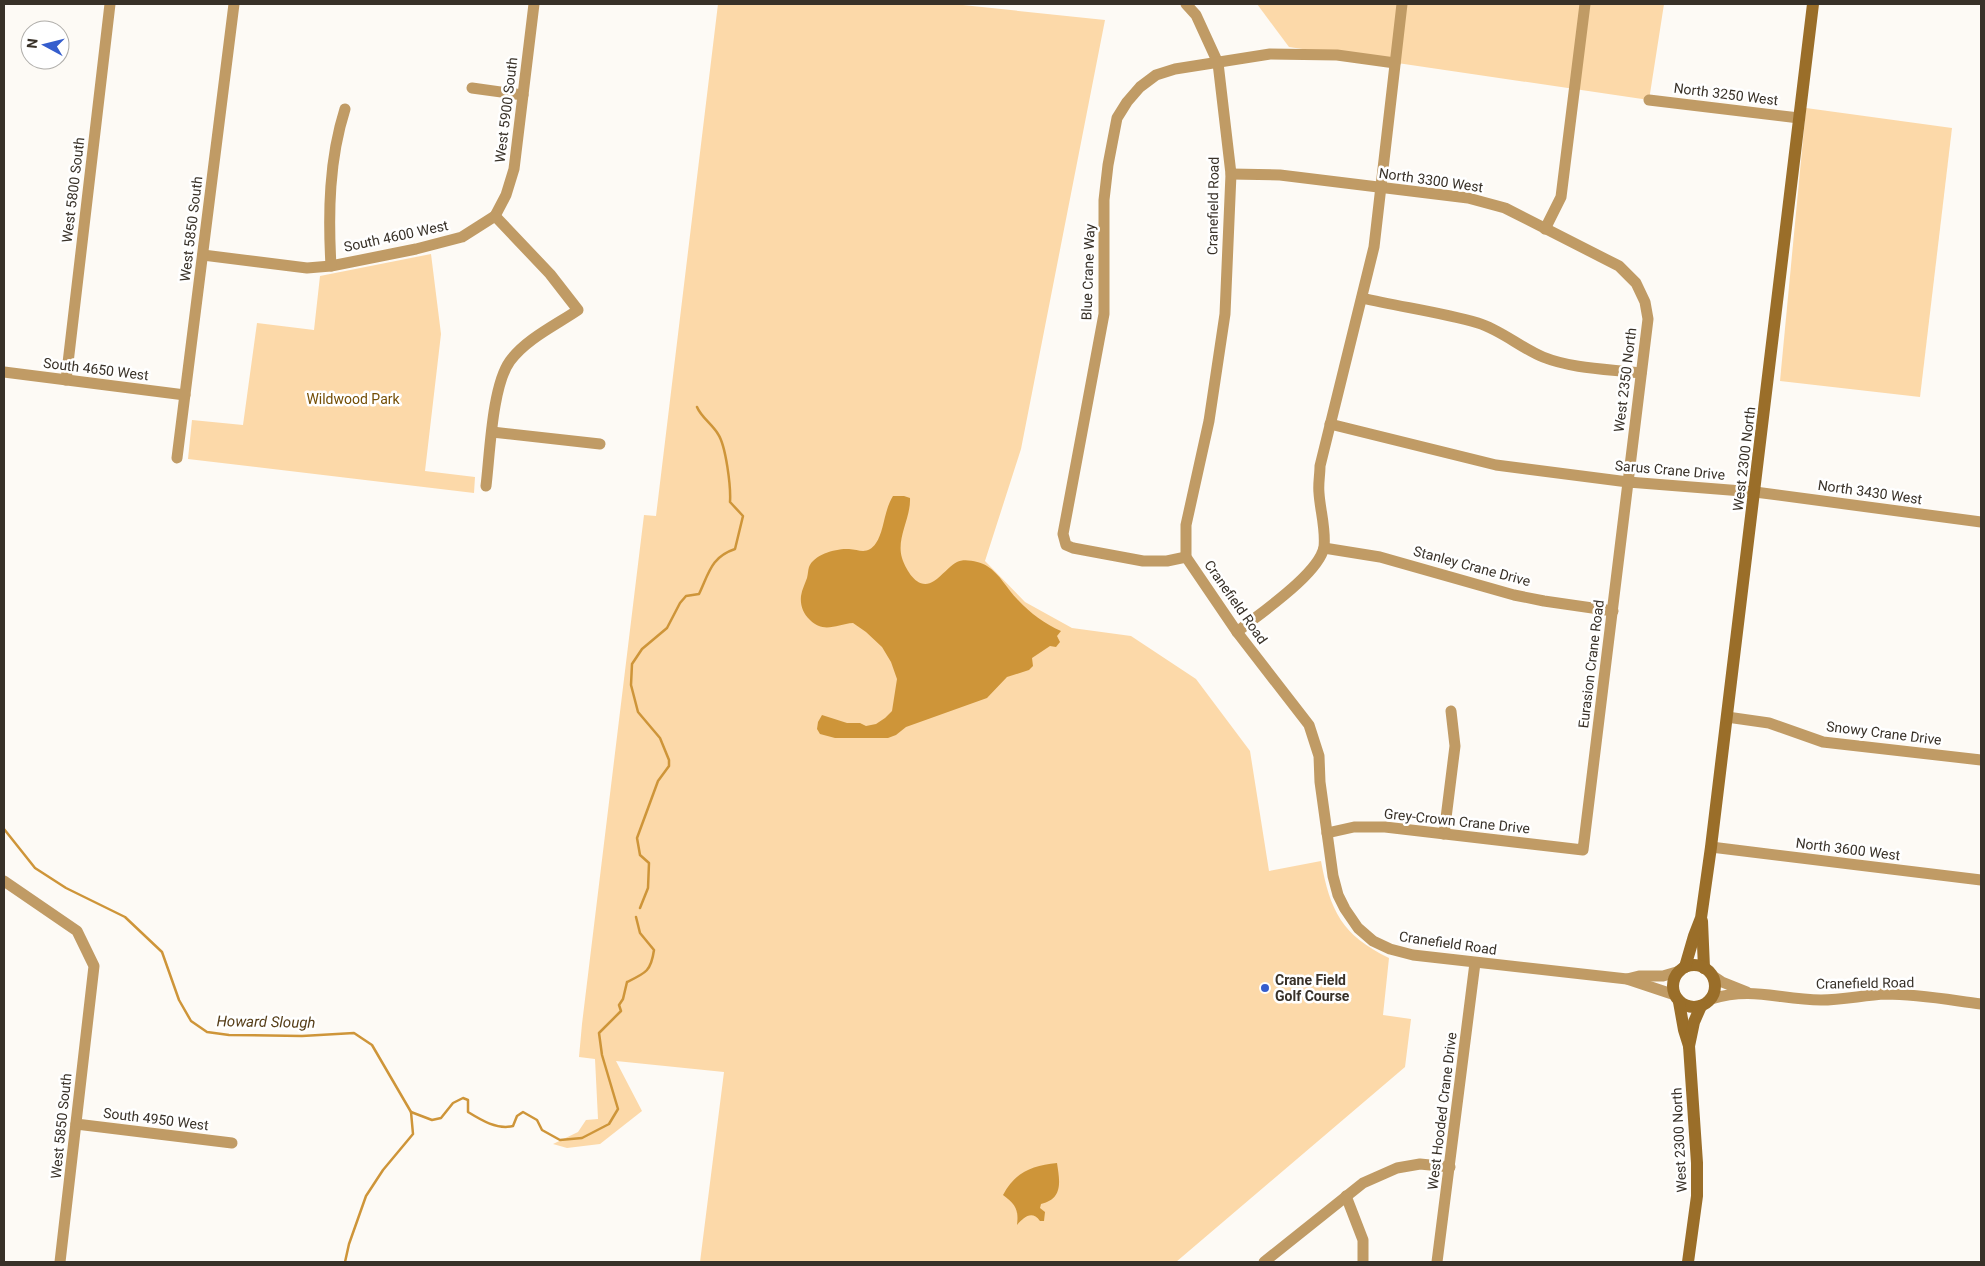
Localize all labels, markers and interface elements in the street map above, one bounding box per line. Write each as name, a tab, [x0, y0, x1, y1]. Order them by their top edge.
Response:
north arrow	[20, 20, 70, 70]
text: N	[24, 38, 41, 49]
street label: West 5900 South	[492, 56, 520, 164]
street label: North 3250 West	[1673, 80, 1780, 108]
street label: West 5800 South	[59, 136, 87, 244]
street label: Cranefield Road	[1204, 157, 1222, 255]
street label: North 3300 West	[1378, 165, 1485, 195]
street label: West 5850 South	[177, 175, 205, 283]
street label: South 4600 West	[342, 217, 450, 255]
street label: Blue Crane Way	[1078, 223, 1098, 321]
street label: West 2350 North	[1611, 327, 1639, 433]
street label: South 4650 West	[42, 355, 150, 383]
park label: Wildwood Park	[306, 391, 400, 407]
street label: West 2300 North	[1730, 406, 1758, 512]
street label: Sarus Crane Drive	[1614, 457, 1726, 483]
street label: North 3430 West	[1817, 477, 1924, 507]
street label: Stanley Crane Drive	[1412, 543, 1532, 589]
street label: Cranefield Road	[1201, 557, 1271, 647]
street label: Eurasion Crane Road	[1575, 599, 1607, 729]
street label: Snowy Crane Drive	[1825, 718, 1943, 748]
street label: Grey-Crown Crane Drive	[1383, 805, 1531, 837]
street label: North 3600 West	[1795, 835, 1902, 863]
street label: Cranefield Road	[1398, 928, 1498, 958]
place label: Crane Field Golf Course	[1275, 972, 1350, 1004]
street label: Cranefield Road	[1816, 974, 1914, 992]
marker: Crane Field Golf Course	[1259, 982, 1271, 994]
water label: Howard Slough	[216, 1012, 316, 1032]
street label: West Hooded Crane Drive	[1424, 1031, 1460, 1191]
street label: West 5850 South	[47, 1072, 75, 1180]
street label: West 2300 North	[1668, 1087, 1690, 1193]
street label: South 4950 West	[102, 1105, 210, 1133]

